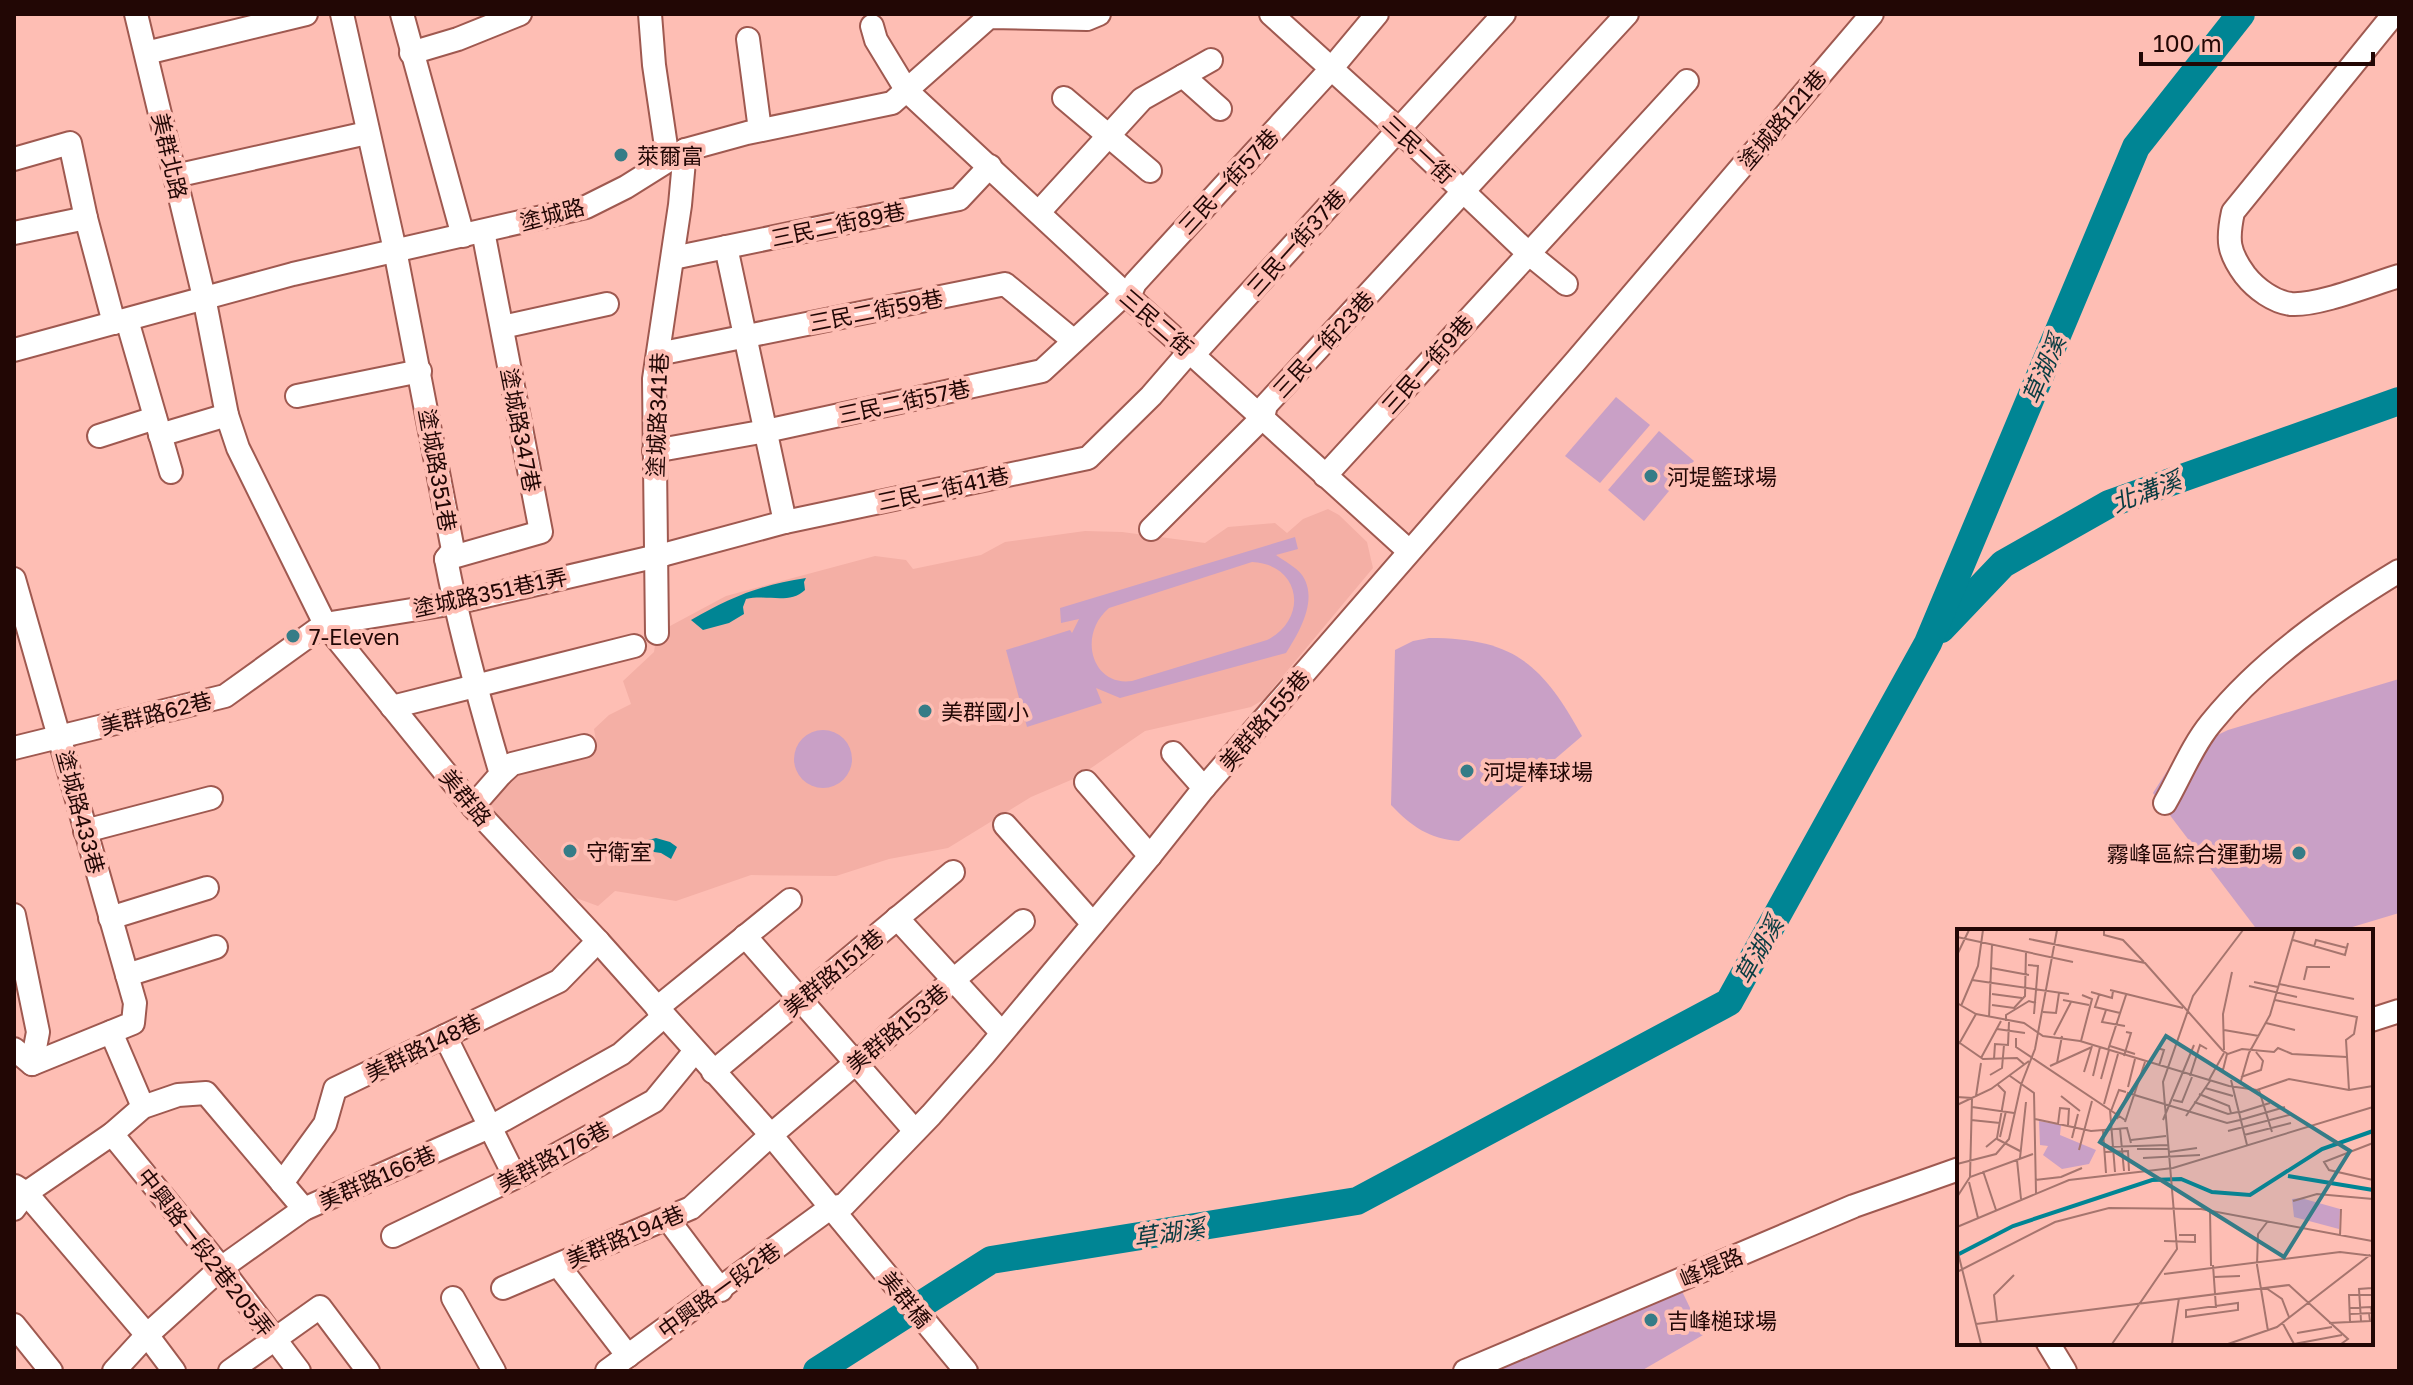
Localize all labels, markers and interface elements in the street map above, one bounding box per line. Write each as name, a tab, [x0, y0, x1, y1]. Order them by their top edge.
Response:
scale bar	[2141, 16, 2373, 66]
text: 100 m	[2153, 28, 2222, 57]
street label: 塗城路121巷	[1732, 64, 1832, 174]
street label: 三民一街	[1378, 109, 1460, 189]
street label: 美群北路	[147, 110, 193, 202]
street label: 三民一街57巷	[1172, 123, 1284, 239]
place label: 萊爾富	[637, 142, 703, 169]
marker: 萊爾富	[612, 146, 630, 164]
street label: 三民一街37巷	[1241, 183, 1351, 301]
street label: 塗城路	[517, 192, 587, 236]
street label: 三民二街89巷	[768, 197, 908, 251]
street label: 三民二街	[1115, 283, 1199, 361]
street label: 三民二街59巷	[807, 284, 945, 336]
street label: 三民一街23巷	[1267, 285, 1379, 403]
street label: 三民一街9巷	[1376, 309, 1478, 419]
water label: 草湖溪	[2016, 327, 2072, 408]
street label: 塗城路341巷	[641, 352, 673, 478]
street label: 塗城路347巷	[496, 366, 546, 494]
street label: 三民二街57巷	[835, 374, 973, 428]
street label: 塗城路351巷	[414, 406, 462, 534]
street label: 三民二街41巷	[875, 461, 1011, 515]
place label: 河堤籃球場	[1667, 463, 1777, 490]
water label: 北溝溪	[2107, 463, 2188, 517]
marker: 河堤籃球場	[1642, 467, 1660, 485]
street label: 塗城路351巷1弄	[410, 562, 570, 622]
place label: 7-Eleven	[309, 623, 400, 650]
marker: 7-Eleven	[284, 627, 302, 645]
street label: 美群路155巷	[1213, 664, 1315, 776]
street label: 美群路62巷	[97, 686, 215, 740]
place label: 美群國小	[941, 698, 1029, 725]
marker: 美群國小	[916, 702, 934, 720]
street label: 塗城路433巷	[52, 747, 110, 877]
place label: 河堤棒球場	[1483, 758, 1593, 785]
marker: 河堤棒球場	[1458, 762, 1476, 780]
street label: 美群路	[434, 763, 498, 831]
place label: 守衛室	[586, 838, 652, 865]
place label: 霧峰區綜合運動場	[2107, 840, 2283, 867]
marker: 守衛室	[561, 842, 579, 860]
marker: 霧峰區綜合運動場	[2290, 844, 2308, 862]
water label: 草湖溪	[1728, 909, 1790, 989]
street label: 美群路151巷	[778, 922, 888, 1022]
inset map	[1957, 929, 2373, 1345]
street label: 美群路153巷	[841, 978, 953, 1078]
street label: 美群路148巷	[361, 1007, 485, 1087]
street label: 美群路176巷	[492, 1115, 614, 1197]
street label: 美群路166巷	[314, 1139, 440, 1215]
street label: 中興路一段2巷205弄	[132, 1163, 280, 1341]
street label: 美群路194巷	[562, 1199, 688, 1273]
water label: 草湖溪	[1131, 1212, 1210, 1252]
street label: 中興路一段2巷	[653, 1237, 785, 1343]
street label: 峰堤路	[1675, 1242, 1747, 1292]
street label: 美群橋	[874, 1265, 938, 1333]
place label: 吉峰槌球場	[1667, 1307, 1777, 1334]
marker: 吉峰槌球場	[1642, 1311, 1660, 1329]

